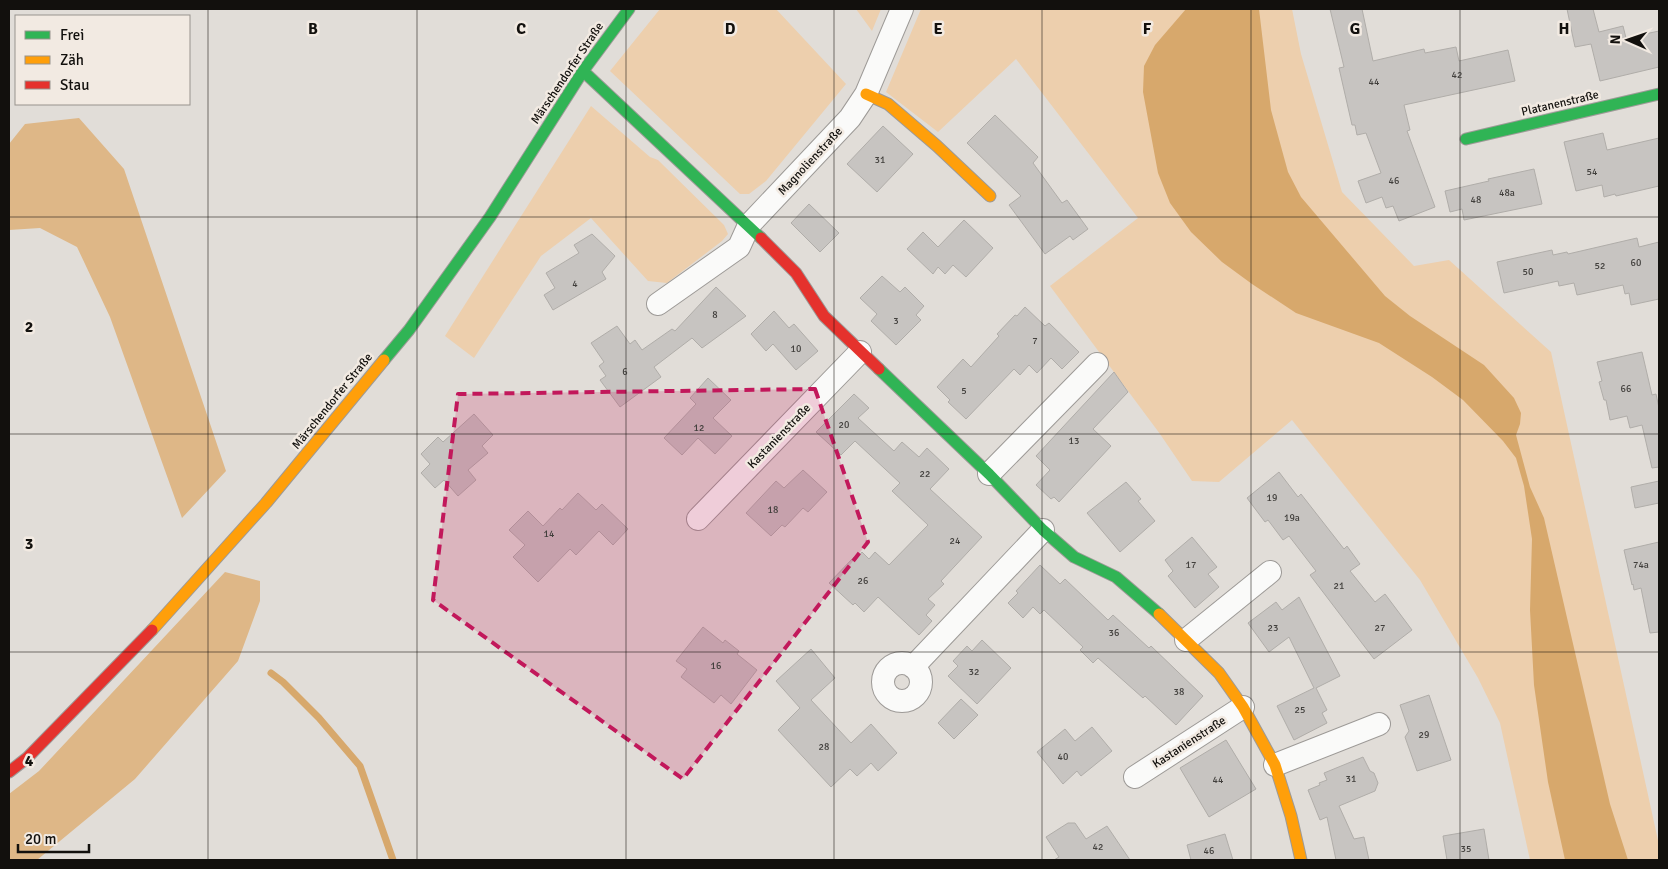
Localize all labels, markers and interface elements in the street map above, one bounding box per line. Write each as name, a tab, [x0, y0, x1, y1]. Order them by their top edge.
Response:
legend	[15, 15, 190, 105]
north arrow	[1603, 15, 1653, 65]
text: B	[308, 19, 318, 39]
text: C	[516, 19, 526, 39]
text: D	[725, 19, 736, 39]
text: E	[933, 19, 943, 39]
text: F	[1143, 19, 1152, 39]
text: G	[1350, 19, 1360, 39]
text: H	[1559, 19, 1569, 39]
street label: Märschendorfer Straße	[528, 20, 607, 127]
text: Frei	[60, 26, 84, 44]
text: N	[1607, 34, 1624, 45]
text: Zäh	[60, 51, 84, 69]
house number: 42	[1452, 69, 1462, 81]
text: Stau	[60, 76, 89, 94]
house number: 44	[1369, 76, 1380, 88]
street label: Platanenstraße	[1520, 87, 1600, 120]
street label: Magnolienstraße	[775, 124, 846, 198]
house number: 31	[875, 154, 885, 166]
house number: 54	[1587, 166, 1598, 178]
house number: 46	[1389, 175, 1399, 187]
house number: 48a	[1499, 187, 1515, 199]
house number: 48	[1471, 194, 1481, 206]
house number: 60	[1631, 257, 1641, 269]
house number: 52	[1595, 260, 1605, 272]
house number: 50	[1523, 266, 1533, 278]
house number: 4	[572, 278, 578, 290]
house number: 8	[712, 309, 718, 321]
house number: 3	[893, 315, 899, 327]
text: 2	[25, 317, 33, 337]
house number: 7	[1032, 335, 1038, 347]
house number: 10	[791, 343, 801, 355]
street label: Märschendorfer Straße	[289, 350, 376, 452]
house number: 6	[622, 366, 628, 378]
house number: 66	[1621, 383, 1631, 395]
house number: 5	[961, 385, 967, 397]
street label: Kastanienstraße	[745, 401, 814, 472]
house number: 20	[839, 419, 849, 431]
house number: 12	[694, 422, 704, 434]
house number: 13	[1069, 435, 1079, 447]
house number: 22	[920, 468, 930, 480]
house number: 19	[1267, 492, 1277, 504]
house number: 18	[768, 504, 778, 516]
house number: 19a	[1284, 512, 1300, 524]
house number: 14	[544, 528, 555, 540]
text: 3	[25, 534, 33, 554]
house number: 24	[950, 535, 961, 547]
house number: 17	[1186, 559, 1196, 571]
house number: 74a	[1633, 559, 1649, 571]
house number: 26	[858, 575, 868, 587]
house number: 21	[1334, 580, 1344, 592]
house number: 23	[1268, 622, 1278, 634]
house number: 27	[1375, 622, 1385, 634]
house number: 36	[1109, 627, 1119, 639]
house number: 16	[711, 660, 721, 672]
house number: 32	[969, 666, 979, 678]
house number: 38	[1174, 686, 1184, 698]
house number: 25	[1295, 704, 1305, 716]
street label: Kastanienstraße	[1150, 713, 1229, 772]
house number: 29	[1419, 729, 1429, 741]
house number: 28	[819, 741, 829, 753]
text: 4	[25, 751, 34, 771]
house number: 40	[1058, 751, 1068, 763]
house number: 31	[1346, 773, 1356, 785]
house number: 44	[1213, 774, 1224, 786]
scale bar	[18, 822, 89, 854]
text: 20 m	[25, 830, 56, 848]
house number: 42	[1093, 841, 1103, 853]
house number: 35	[1461, 843, 1471, 855]
house number: 46	[1204, 845, 1214, 857]

